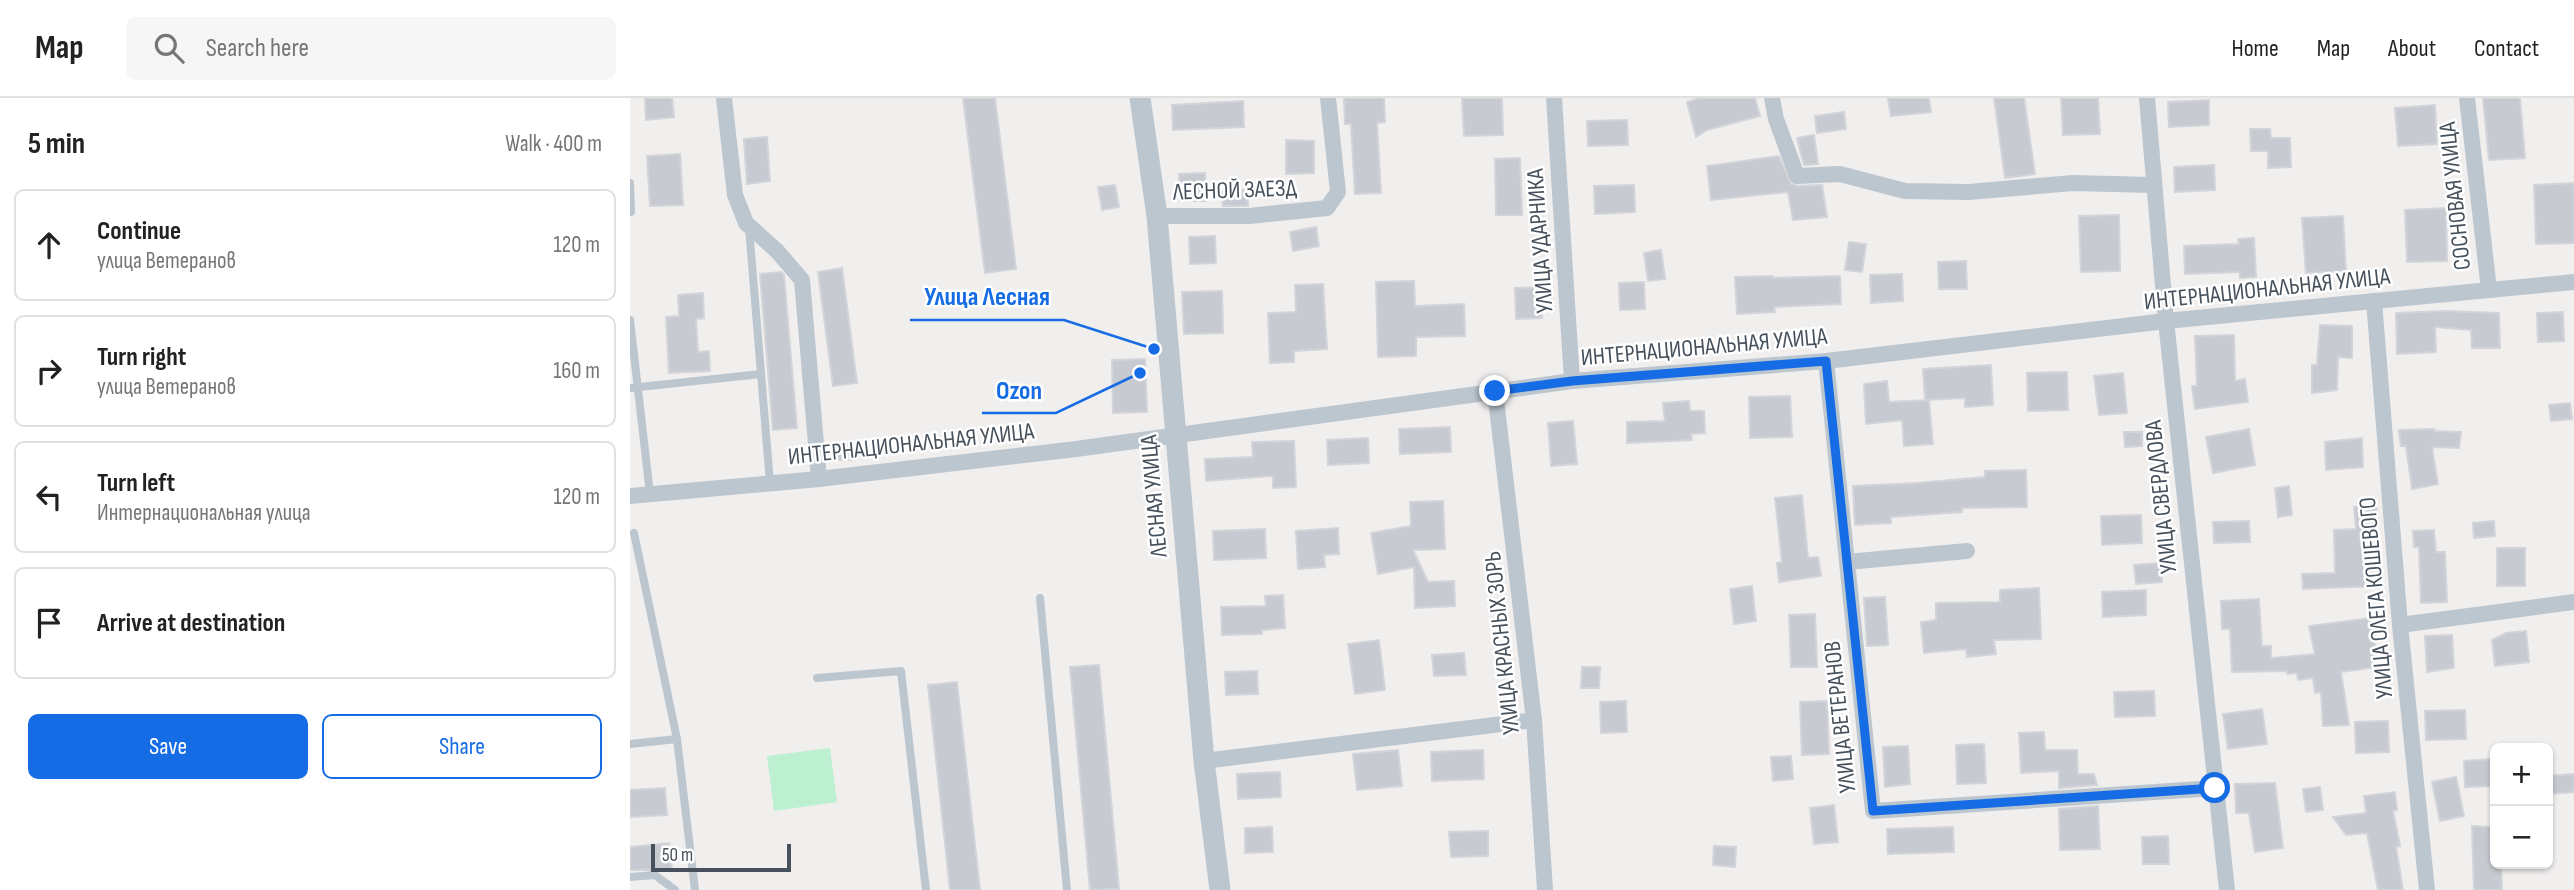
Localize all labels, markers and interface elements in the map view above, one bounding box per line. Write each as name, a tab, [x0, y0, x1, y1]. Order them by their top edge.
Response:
search box	[126, 17, 616, 80]
text: Map	[35, 28, 84, 68]
icon: search	[150, 29, 188, 67]
text: Search here	[206, 33, 309, 64]
text: Home	[2231, 34, 2279, 63]
text: Map	[2317, 34, 2350, 63]
text: About	[2388, 34, 2436, 63]
text: Contact	[2474, 34, 2539, 63]
street label: СОСНОВАЯ УЛИЦА	[2433, 120, 2477, 271]
text: 5 min	[28, 126, 85, 162]
text: Walk · 400 m	[505, 130, 602, 158]
street label: УЛИЦА УДАРНИКА	[1520, 167, 1560, 314]
street label: ЛЕСНОЙ ЗАЕЗД	[1171, 173, 1298, 207]
text: Continue	[97, 216, 181, 247]
icon: ahead	[30, 226, 68, 264]
text: 120 m	[554, 231, 600, 259]
text: улица Ветеранов	[97, 247, 236, 275]
street label: ИНТЕРНАЦИОНАЛЬНАЯ УЛИЦА	[2142, 262, 2392, 316]
callout: Улица Лесная	[910, 273, 1064, 320]
text: Улица Лесная	[924, 282, 1050, 313]
street label: ИНТЕРНАЦИОНАЛЬНАЯ УЛИЦА	[1580, 322, 1829, 372]
text: Turn right	[97, 342, 186, 373]
icon: right	[30, 352, 68, 390]
text: 160 m	[553, 357, 600, 385]
callout: Ozon	[982, 366, 1056, 413]
text: улица Ветеранов	[97, 373, 236, 401]
route end	[1479, 375, 1510, 406]
text: Ozon	[996, 376, 1042, 407]
street label: ИНТЕРНАЦИОНАЛЬНАЯ УЛИЦА	[786, 417, 1036, 471]
street label: УЛИЦА СВЕРДЛОВА	[2138, 418, 2183, 575]
street label: ЛЕСНАЯ УЛИЦА	[1134, 433, 1174, 559]
text: Turn left	[97, 468, 175, 499]
icon: left	[30, 478, 68, 516]
text: 120 m	[554, 483, 600, 511]
street label: УЛИЦА ОЛЕГА КОШЕВОГО	[2353, 496, 2399, 700]
text: Интернациональная улица	[97, 499, 311, 527]
street label: УЛИЦА КРАСНЫХ ЗОРЬ	[1478, 550, 1526, 736]
icon: arrive	[30, 604, 68, 642]
text: Arrive at destination	[97, 608, 285, 639]
street label: УЛИЦА ВЕТЕРАНОВ	[1818, 640, 1862, 794]
button: Save	[28, 714, 308, 779]
button: Share	[322, 714, 602, 779]
map controls	[2490, 743, 2553, 869]
button: +	[2490, 743, 2553, 806]
route start	[2199, 772, 2230, 803]
button: −	[2490, 806, 2553, 869]
scale bar	[651, 841, 791, 873]
text: 50 m	[662, 844, 693, 867]

